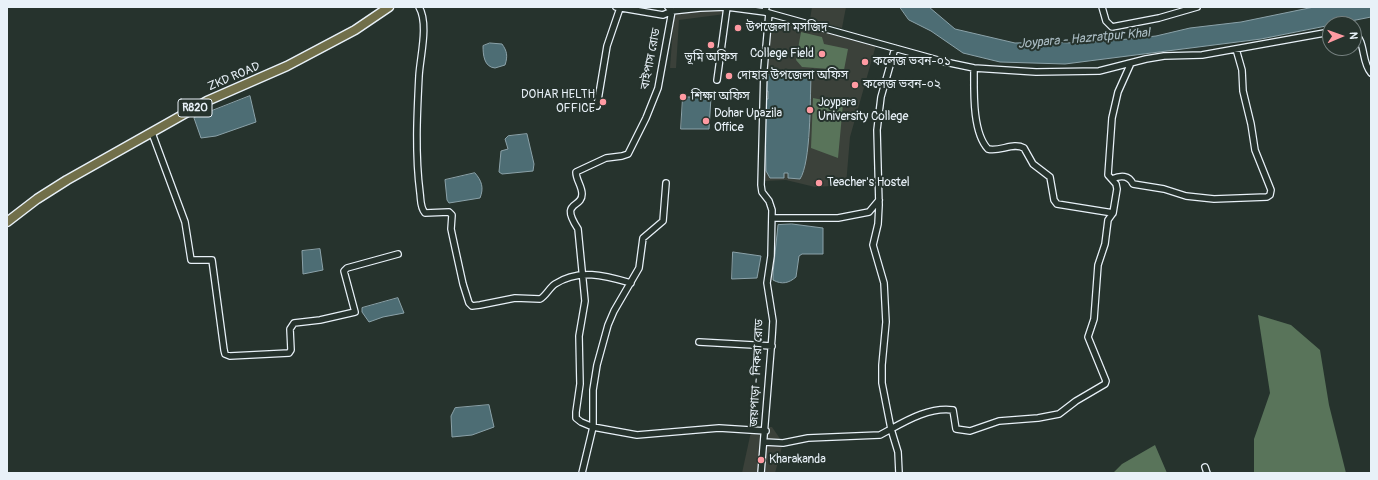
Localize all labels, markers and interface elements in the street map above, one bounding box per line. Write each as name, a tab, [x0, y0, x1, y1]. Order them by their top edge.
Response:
north arrow	[1322, 16, 1362, 56]
place label: উপজেলা মসজিদ	[746, 21, 827, 35]
marker: উপজেলা মসজিদ	[733, 23, 743, 33]
water label: Joypara - Hazratpur Khal	[1017, 25, 1151, 53]
street label: বাইপাস রোড	[638, 27, 664, 91]
text: N	[1347, 32, 1360, 40]
marker: ভূমি অফিস	[706, 40, 716, 50]
place label: College Field	[750, 47, 814, 61]
marker: College Field	[817, 49, 827, 59]
place label: ভূমি অফিস	[685, 51, 737, 65]
place label: কলেজ ভবন-০১	[873, 55, 951, 69]
marker: কলেজ ভবন-০১	[860, 57, 870, 67]
street label: ZKD ROAD	[206, 60, 262, 94]
place label: দোহার উপজেলা অফিস	[737, 69, 848, 83]
marker: দোহার উপজেলা অফিস	[724, 71, 734, 81]
place label: কলেজ ভবন-০২	[863, 78, 941, 92]
marker: কলেজ ভবন-০২	[850, 80, 860, 90]
place label: DOHAR HELTH OFFICE	[521, 88, 595, 116]
place label: শিক্ষা অফিস	[691, 90, 750, 104]
marker: শিক্ষা অফিস	[678, 92, 688, 102]
place label: Joypara University College	[818, 96, 908, 124]
marker: DOHAR HELTH OFFICE	[598, 97, 608, 107]
road number: R820	[178, 99, 212, 117]
marker: Joypara University College	[805, 105, 815, 115]
place label: Dohar Upazila Office	[714, 107, 782, 135]
marker: Dohar Upazila Office	[701, 116, 711, 126]
place label: Teacher's Hostel	[827, 176, 910, 190]
marker: Teacher's Hostel	[814, 178, 824, 188]
street label: জয়পাড়া - নিকরা রোড	[747, 319, 767, 427]
place label: Kharakanda	[769, 453, 826, 467]
marker: Kharakanda	[756, 455, 766, 465]

